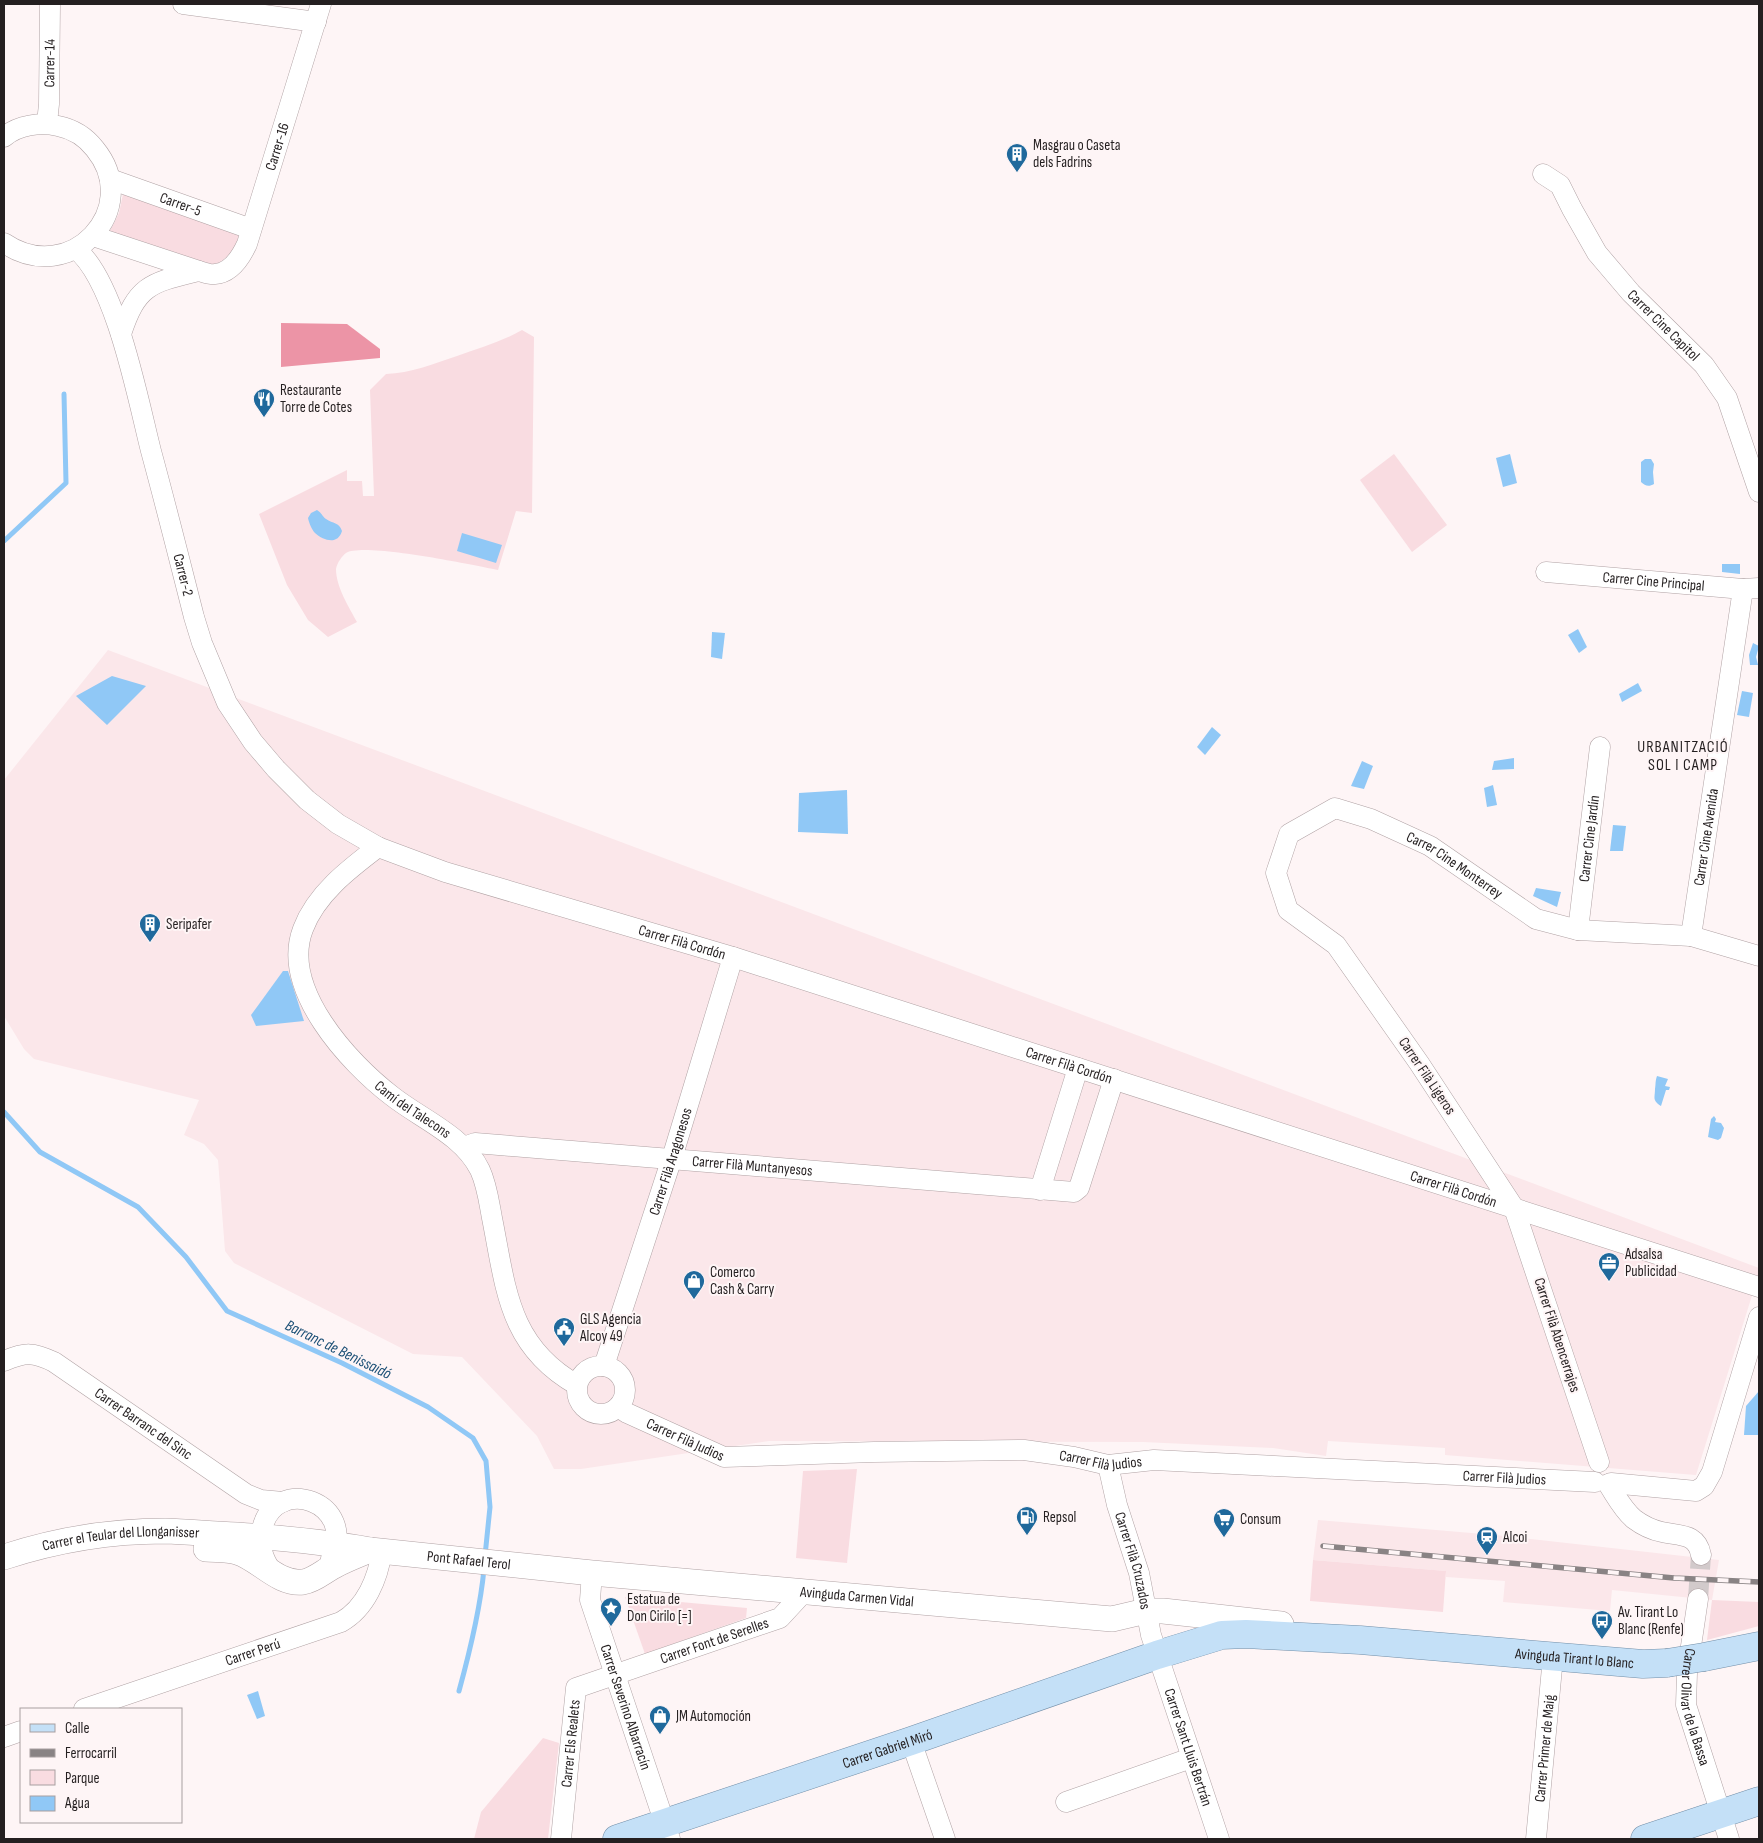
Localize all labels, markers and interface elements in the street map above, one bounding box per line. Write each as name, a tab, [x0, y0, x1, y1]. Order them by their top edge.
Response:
street label: Carrer-14	[40, 39, 59, 87]
street label: Carrer-16	[261, 120, 293, 173]
place label: Masgrau o Caseta dels Fadrins	[1033, 136, 1121, 172]
building icon: Masgrau o Caseta dels Fadrins	[1005, 142, 1029, 173]
street label: Carrer-5	[157, 188, 204, 220]
street label: Carrer Cine Capitol	[1623, 285, 1704, 365]
place label: Restaurante Torre de Cotes	[280, 381, 352, 417]
restaurant icon: Restaurante Torre de Cotes	[252, 387, 276, 418]
street label: Carrer-2	[169, 552, 198, 598]
street label: Carrer Cine Principal	[1602, 567, 1705, 595]
district label: URBANITZACIÓ SOL I CAMP	[1637, 738, 1729, 775]
street label: Carrer Cine Avenida	[1689, 787, 1723, 887]
street label: Carrer Cine Jardín	[1574, 794, 1604, 883]
street label: Carrer Cine Monterrey	[1403, 827, 1507, 903]
building icon: Seripafer	[138, 912, 162, 943]
place label: Seripafer	[166, 915, 213, 934]
street label: Carrer Filà Cordón	[636, 920, 728, 964]
street label: Carrer Filà Ligeros	[1394, 1034, 1460, 1118]
street label: Carrer Filà Cordón	[1023, 1042, 1115, 1088]
street label: Camí del Talecons	[371, 1076, 455, 1142]
street label: Carrer Filà Aragonesos	[644, 1105, 696, 1218]
street label: Carrer Filà Muntanyesos	[691, 1151, 813, 1180]
street label: Carrer Filà Cordón	[1408, 1166, 1499, 1212]
place label: Adsalsa Publicidad	[1624, 1245, 1677, 1281]
office icon: Adsalsa Publicidad	[1597, 1251, 1621, 1282]
place label: Comerco Cash & Carry	[710, 1263, 774, 1299]
shop icon: Comerco Cash & Carry	[682, 1269, 706, 1300]
street label: Carrer Filà Abencerrajes	[1530, 1275, 1584, 1395]
place label: GLS Agencia Alcoy 49	[579, 1310, 642, 1346]
water label: Barranc de Benissaidó	[282, 1316, 395, 1384]
public building icon: GLS Agencia Alcoy 49	[552, 1316, 576, 1347]
street label: Carrer Barranc del Sinc	[91, 1383, 196, 1464]
street label: Carrer Filà Judios	[643, 1414, 727, 1465]
street label: Carrer Filà Judios	[1058, 1446, 1143, 1475]
street label: Carrer Filà Judios	[1462, 1466, 1547, 1489]
fuel station icon: Repsol	[1015, 1505, 1039, 1536]
supermarket icon: Consum	[1212, 1507, 1236, 1538]
place label: Repsol	[1043, 1508, 1076, 1527]
street label: Carrer Filà Cruzados	[1110, 1509, 1155, 1611]
place label: Consum	[1240, 1510, 1281, 1529]
street label: Carrer el Teular del Llonganisser	[40, 1521, 201, 1555]
station icon: Alcoi	[1475, 1525, 1499, 1556]
place label: Alcoi	[1502, 1528, 1528, 1547]
street label: Pont Rafael Terol	[426, 1546, 511, 1574]
street label: Avinguda Carmen Vidal	[798, 1582, 915, 1611]
place label: Estatua de Don Cirilo [=]	[627, 1590, 692, 1626]
place icon: Estatua de Don Cirilo [=]	[599, 1596, 623, 1627]
place label: Av. Tirant Lo Blanc (Renfe)	[1617, 1603, 1684, 1639]
bus stop icon: Av. Tirant Lo Blanc (Renfe)	[1590, 1609, 1614, 1640]
street label: Carrer Font de Serelles	[658, 1613, 771, 1668]
street label: Carrer Perú	[223, 1634, 283, 1670]
street label: Carrer Severino Albarracín	[596, 1642, 656, 1772]
street label: Avinguda Tirant lo Blanc	[1513, 1644, 1635, 1673]
street label: Carrer Olivar de la Bassa	[1676, 1647, 1714, 1768]
street label: Carrer Sant Lluis Bertrán	[1160, 1686, 1217, 1809]
street label: Carrer Primer de Maig	[1530, 1694, 1559, 1803]
street label: Carrer Els Realets	[557, 1699, 584, 1788]
shop icon: JM Automoción	[648, 1704, 672, 1735]
place label: JM Automoción	[675, 1707, 751, 1726]
legend	[20, 1708, 182, 1823]
text: Calle	[65, 1719, 89, 1738]
street label: Carrer Gabriel Miró	[840, 1725, 935, 1773]
text: Ferrocarril	[65, 1744, 117, 1763]
text: Parque	[65, 1769, 100, 1788]
text: Agua	[64, 1794, 90, 1813]

